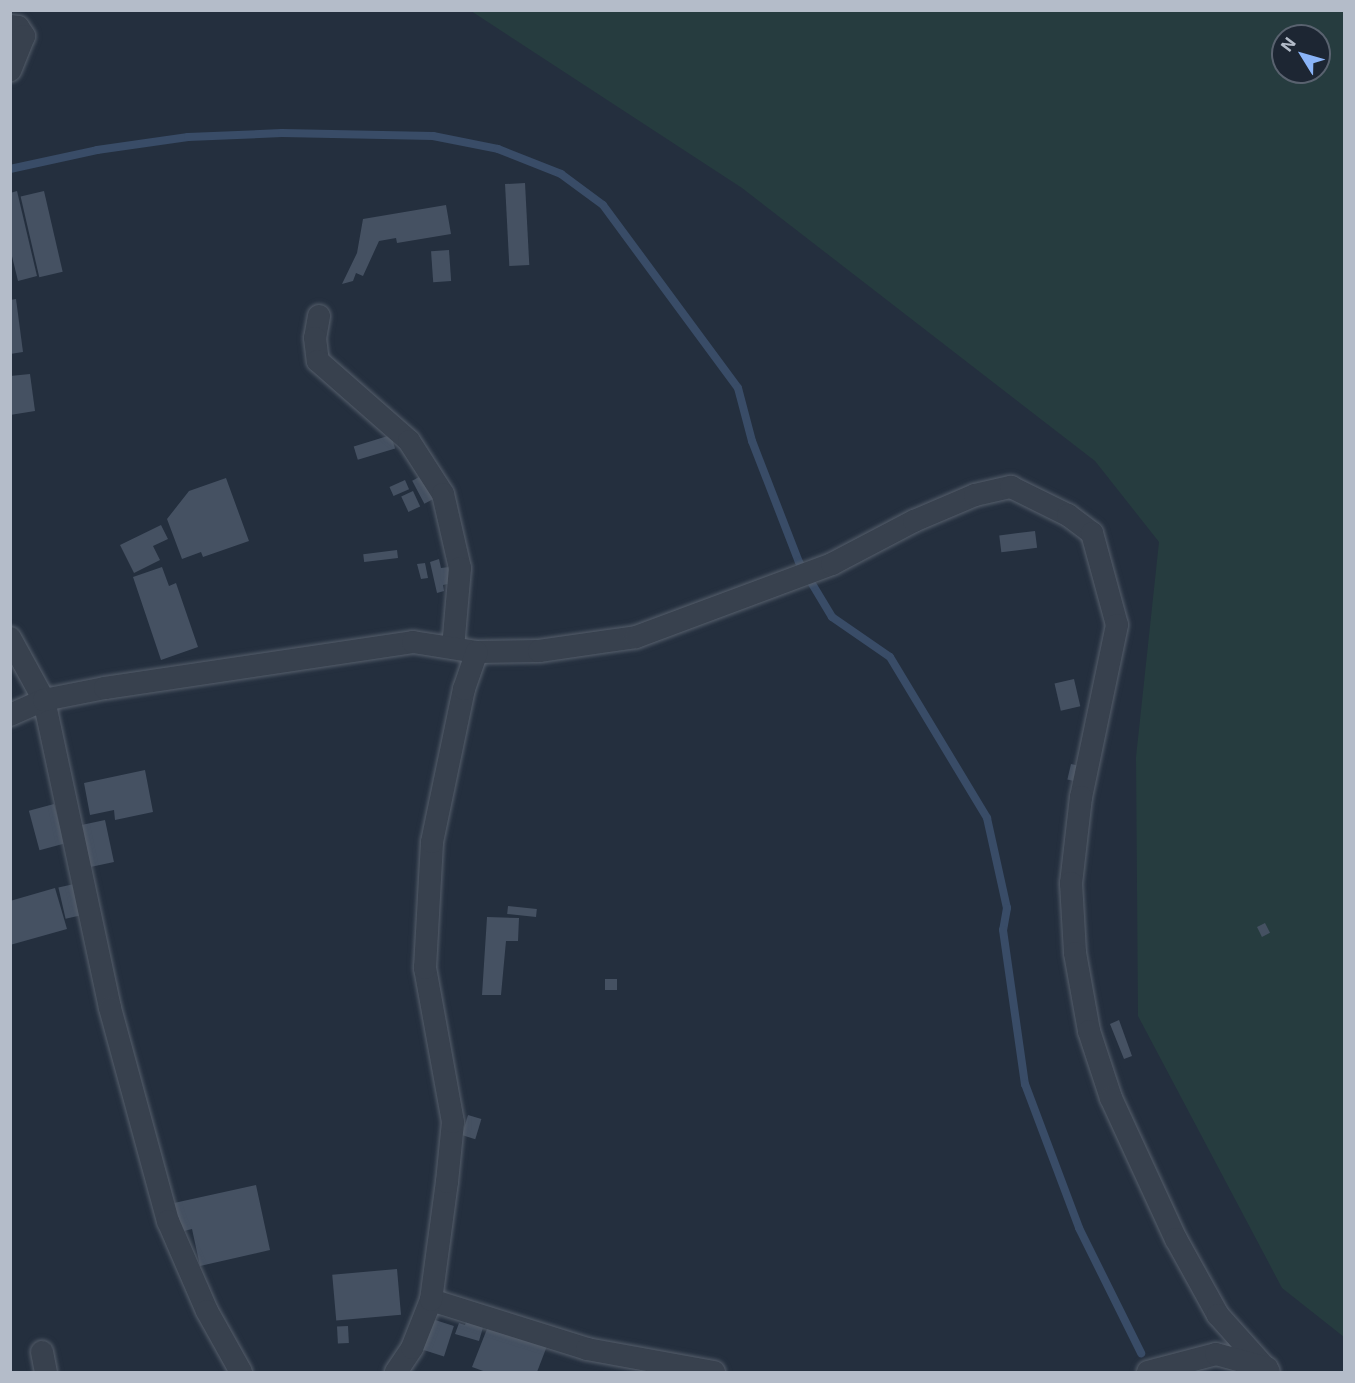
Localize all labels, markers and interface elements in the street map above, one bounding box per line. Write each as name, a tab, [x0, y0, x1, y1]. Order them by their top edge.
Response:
north arrow	[1271, 24, 1331, 84]
text: N	[1277, 33, 1300, 55]

